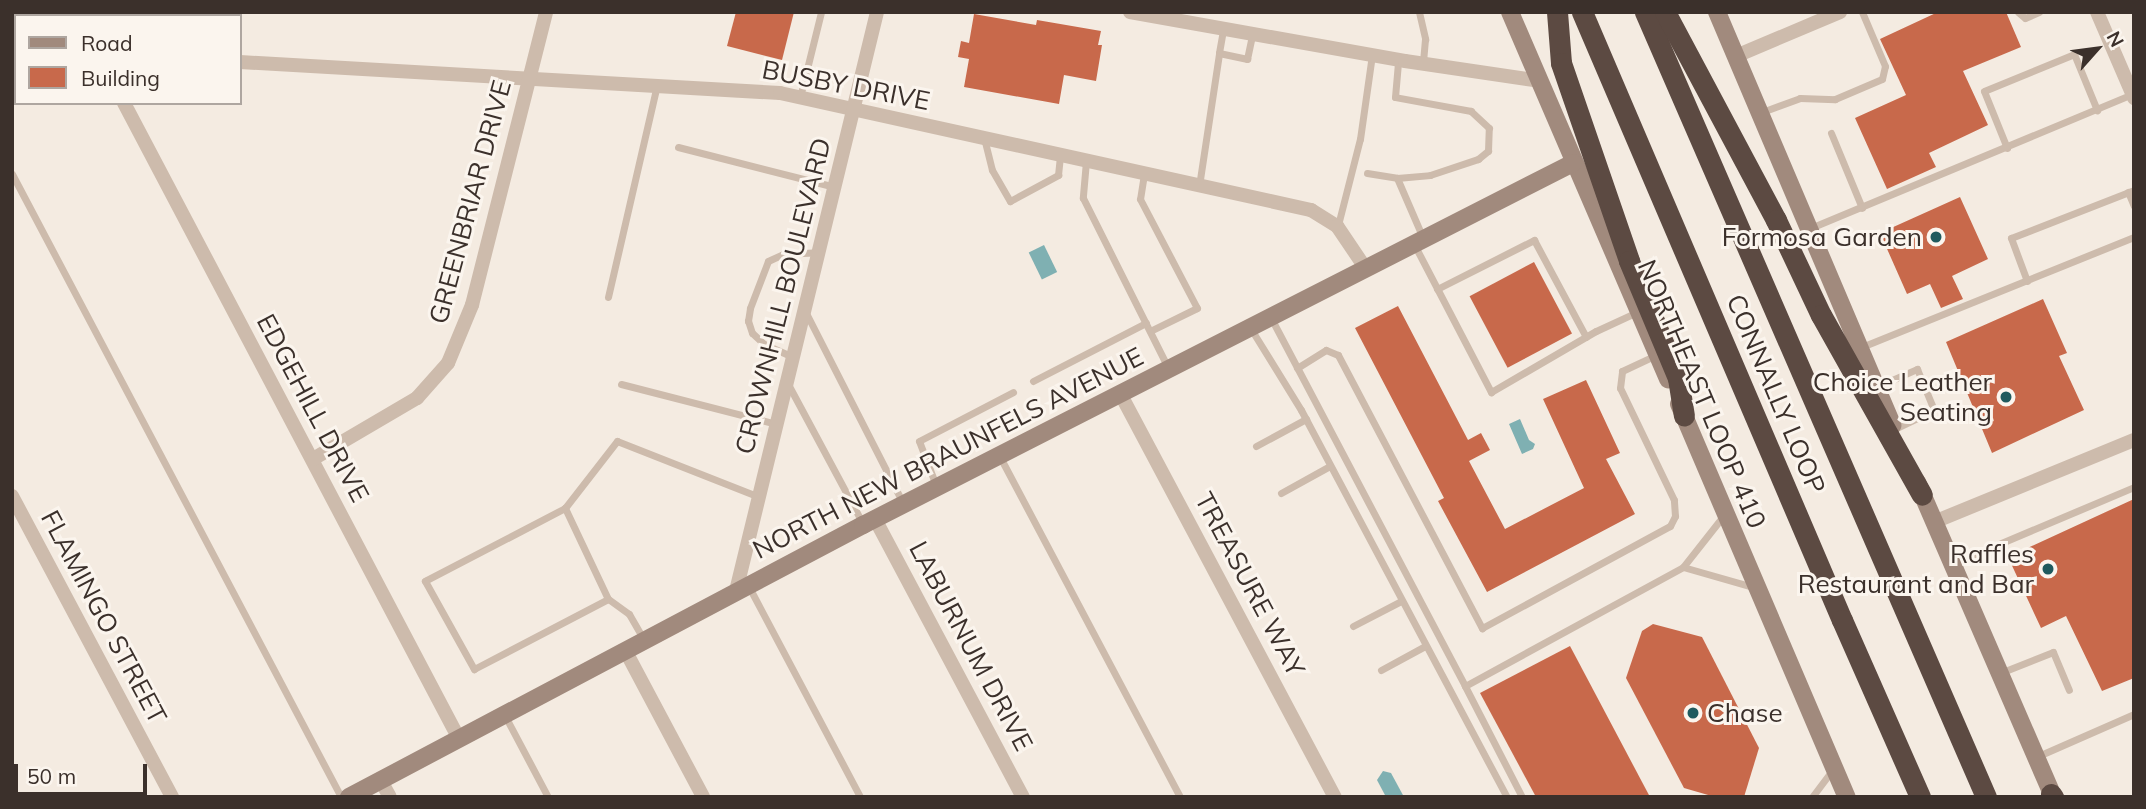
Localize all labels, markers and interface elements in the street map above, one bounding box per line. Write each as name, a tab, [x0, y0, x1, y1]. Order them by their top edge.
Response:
legend	[14, 14, 242, 105]
north arrow	[2062, 14, 2132, 84]
text: N	[2102, 27, 2130, 51]
text: Road	[81, 30, 132, 56]
street label: BUSBY DRIVE	[759, 53, 933, 117]
text: Building	[81, 65, 160, 91]
street label: GREENBRIAR DRIVE	[422, 77, 518, 327]
street label: CROWNHILL BOULEVARD	[729, 135, 837, 457]
place label: Formosa Garden	[1722, 221, 1922, 253]
marker: Formosa Garden	[1928, 229, 1944, 245]
street label: NORTHEAST LOOP 410	[1631, 255, 1773, 533]
street label: CONNALLY LOOP	[1720, 290, 1832, 498]
street label: EDGEHILL DRIVE	[250, 309, 376, 507]
street label: NORTH NEW BRAUNFELS AVENUE	[748, 341, 1148, 565]
place label: Choice Leather Seating	[1813, 366, 1992, 428]
marker: Choice Leather Seating	[1998, 389, 2014, 405]
street label: TREASURE WAY	[1188, 487, 1312, 681]
street label: FLAMINGO STREET	[35, 505, 173, 729]
street label: LABURNUM DRIVE	[903, 536, 1039, 756]
place label: Raffles Restaurant and Bar	[1798, 538, 2034, 600]
marker: Raffles Restaurant and Bar	[2040, 561, 2056, 577]
place label: Chase	[1707, 697, 1783, 729]
marker: Chase	[1685, 705, 1701, 721]
scale bar	[18, 750, 150, 794]
text: 50 m	[27, 763, 76, 789]

